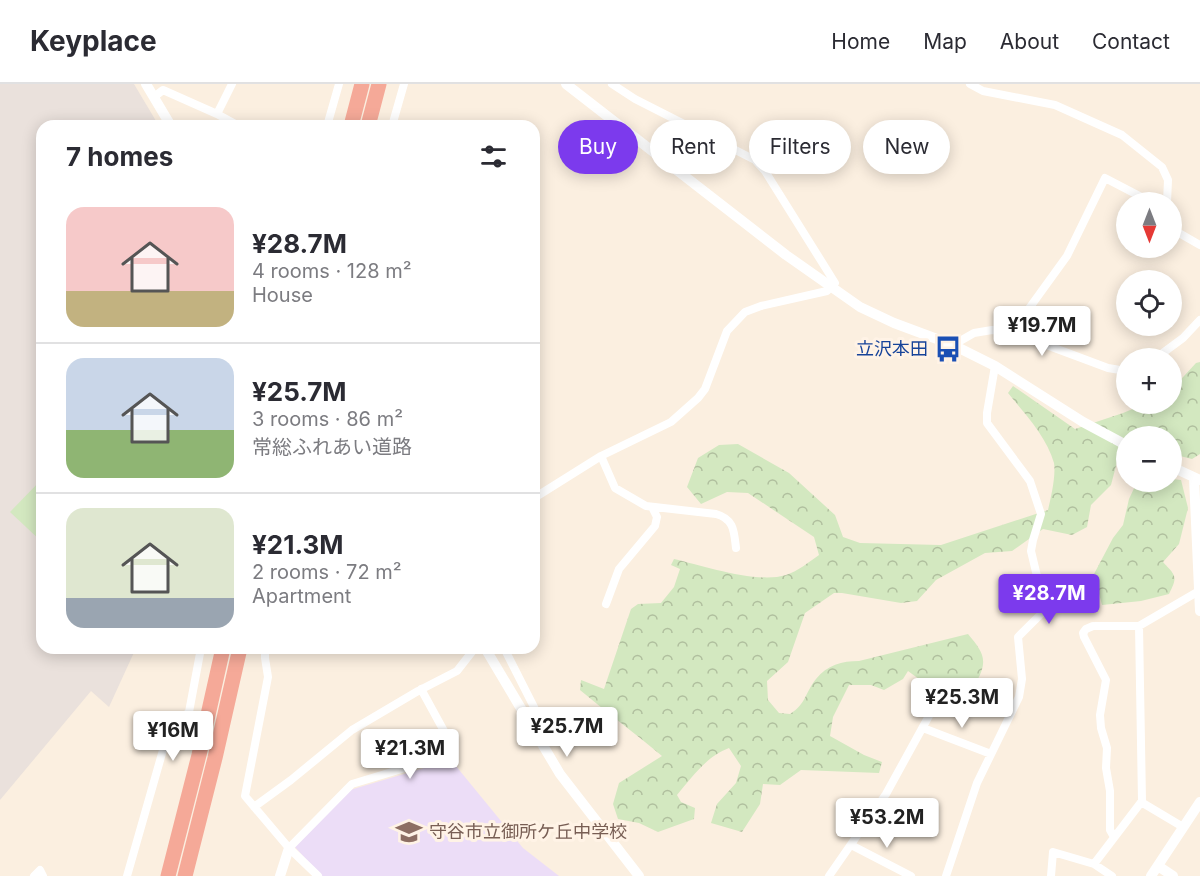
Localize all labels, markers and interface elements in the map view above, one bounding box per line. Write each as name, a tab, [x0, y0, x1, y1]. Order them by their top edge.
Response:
text: Keyplace	[30, 24, 157, 58]
text: Home	[831, 29, 890, 54]
text: Map	[923, 29, 967, 54]
text: About	[1000, 29, 1059, 54]
text: Contact	[1092, 29, 1170, 54]
chip: Buy	[558, 120, 638, 174]
chip: Rent	[650, 120, 737, 174]
chip: Filters	[749, 120, 851, 174]
chip: New	[863, 120, 950, 174]
icon: filters	[477, 140, 510, 173]
text: 7 homes	[66, 141, 173, 172]
north arrow	[1116, 192, 1182, 258]
map controls	[1116, 192, 1182, 492]
text: ¥28.7M	[252, 228, 347, 259]
icon: home	[114, 231, 186, 303]
text: 4 rooms · 128 m²	[252, 259, 412, 283]
button: locate	[1116, 270, 1182, 336]
text: House	[252, 283, 313, 307]
pin: ¥19.7M	[993, 306, 1091, 357]
text: ¥19.7M	[1008, 313, 1076, 337]
bus stop icon: 立沢本田	[933, 334, 963, 364]
place label: 立沢本田	[856, 338, 928, 359]
button: +	[1116, 348, 1182, 414]
text: ¥25.7M	[252, 376, 347, 407]
icon: home	[114, 382, 186, 454]
text: 3 rooms · 86 m²	[252, 407, 403, 431]
button: −	[1116, 426, 1182, 492]
text: 常総ふれあい道路	[252, 435, 412, 459]
text: ¥21.3M	[252, 529, 344, 560]
icon: home	[114, 532, 186, 604]
text: 2 rooms · 72 m²	[252, 560, 402, 584]
pin: ¥28.7M	[1000, 574, 1098, 625]
text: ¥28.7M	[1012, 581, 1086, 605]
text: Apartment	[252, 584, 351, 608]
pin: ¥25.3M	[913, 678, 1011, 729]
text: ¥25.3M	[925, 685, 999, 709]
pin: ¥25.7M	[518, 707, 616, 758]
pin: ¥16M	[137, 711, 209, 762]
text: ¥25.7M	[531, 714, 603, 738]
text: ¥16M	[147, 718, 199, 742]
pin: ¥21.3M	[361, 729, 459, 780]
text: ¥21.3M	[375, 736, 445, 760]
pin: ¥53.2M	[838, 798, 936, 849]
text: ¥53.2M	[850, 805, 924, 829]
school or university icon: 守谷市立御所ケ丘中学校	[394, 817, 424, 847]
place label: 守谷市立御所ケ丘中学校	[429, 821, 627, 842]

